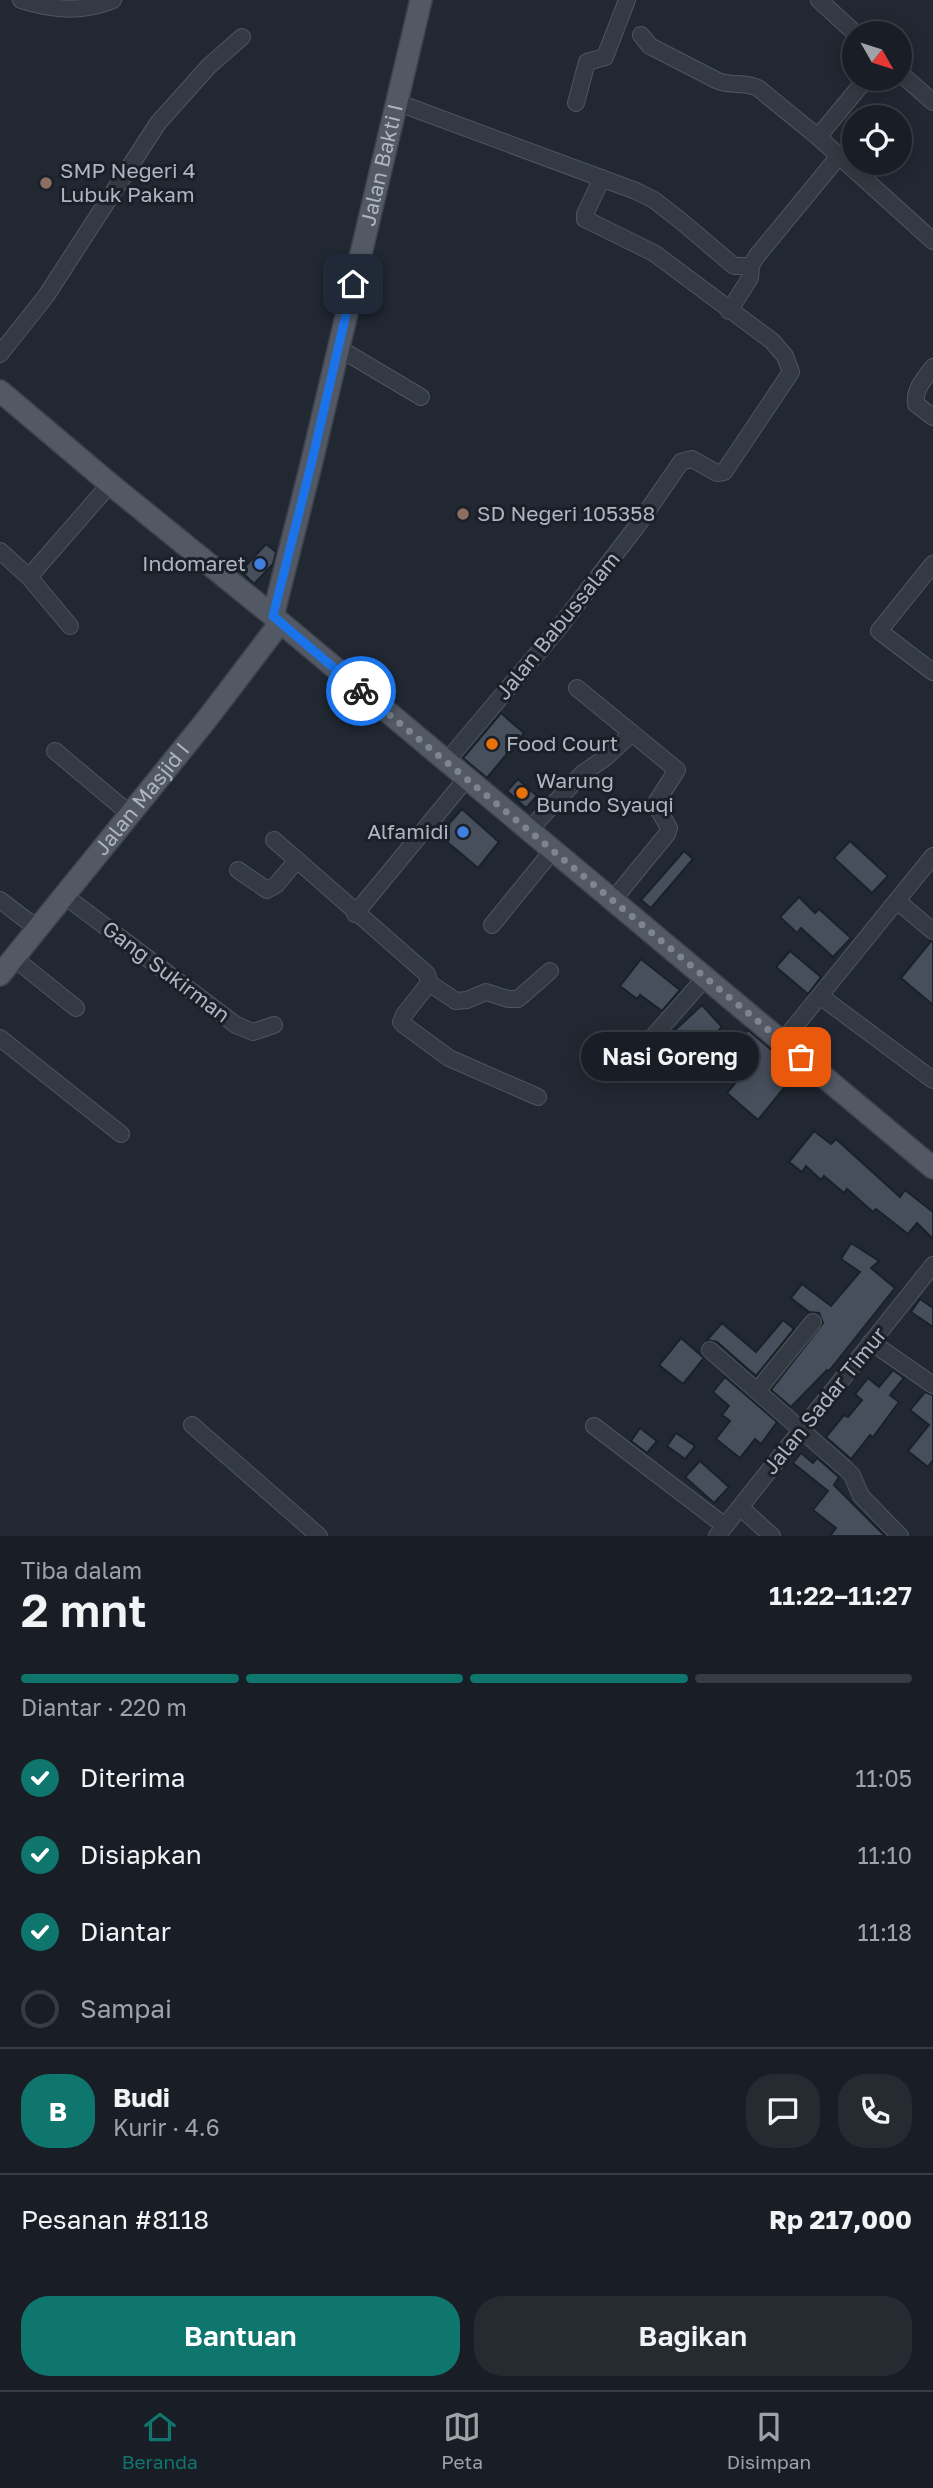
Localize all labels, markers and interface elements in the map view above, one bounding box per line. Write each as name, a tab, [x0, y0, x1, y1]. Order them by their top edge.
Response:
north arrow	[842, 21, 912, 91]
map controls	[842, 21, 912, 175]
street label: Jalan Bakti I	[354, 101, 408, 228]
button: locate	[842, 105, 912, 175]
place label: SMP Negeri 4 Lubuk Pakam	[60, 157, 196, 207]
marker: SMP Negeri 4 Lubuk Pakam	[38, 175, 54, 191]
pin	[323, 254, 383, 314]
icon: home	[334, 265, 372, 303]
place label: SD Negeri 105358	[477, 500, 655, 526]
marker: SD Negeri 105358	[455, 506, 471, 522]
street label: Jalan Babussalam	[489, 546, 625, 705]
place label: Indomaret	[142, 550, 246, 576]
marker: Indomaret	[252, 556, 268, 572]
courier	[326, 656, 396, 726]
icon: bike	[342, 672, 380, 710]
place label: Food Court	[506, 730, 618, 756]
marker: Food Court	[484, 736, 500, 752]
street label: Jalan Masjid I	[88, 737, 195, 860]
place label: Warung Bundo Syauqi	[536, 767, 674, 817]
marker: Warung Bundo Syauqi	[514, 785, 530, 801]
place label: Alfamidi	[367, 818, 449, 844]
marker: Alfamidi	[455, 824, 471, 840]
street label: Gang Sukirman	[98, 915, 236, 1028]
pin	[771, 1027, 831, 1087]
callout: Nasi Goreng	[580, 1032, 759, 1082]
icon: bag	[782, 1038, 820, 1076]
text: Nasi Goreng	[602, 1042, 738, 1070]
street label: Jalan Sadar Timur	[757, 1321, 892, 1479]
text: Tiba dalam	[21, 1556, 142, 1584]
text: 11:22–11:27	[769, 1580, 912, 1611]
text: 2 mnt	[21, 1582, 147, 1637]
text: Diantar · 220 m	[21, 1693, 187, 1721]
icon: check	[21, 1759, 59, 1797]
text: Diterima	[80, 1762, 185, 1793]
text: 11:05	[855, 1764, 912, 1792]
icon: check	[21, 1836, 59, 1874]
text: Disiapkan	[80, 1839, 202, 1870]
text: 11:10	[857, 1841, 912, 1869]
icon: check	[21, 1913, 59, 1951]
text: Diantar	[80, 1916, 171, 1947]
text: 11:18	[858, 1918, 912, 1946]
text: Sampai	[80, 1993, 172, 2024]
button: chat	[746, 2074, 820, 2148]
button: phone	[838, 2074, 912, 2148]
text: Budi	[113, 2082, 170, 2113]
text: B	[49, 2096, 67, 2127]
text: Kurir · 4.6	[113, 2113, 220, 2141]
text: Pesanan #8118	[21, 2204, 209, 2235]
text: Rp 217,000	[769, 2204, 912, 2235]
button: Bantuan	[21, 2296, 460, 2376]
button: Bagikan	[474, 2296, 912, 2376]
tab: Beranda	[122, 2408, 198, 2473]
tab: Peta	[441, 2408, 483, 2473]
tab: Disimpan	[727, 2408, 811, 2473]

